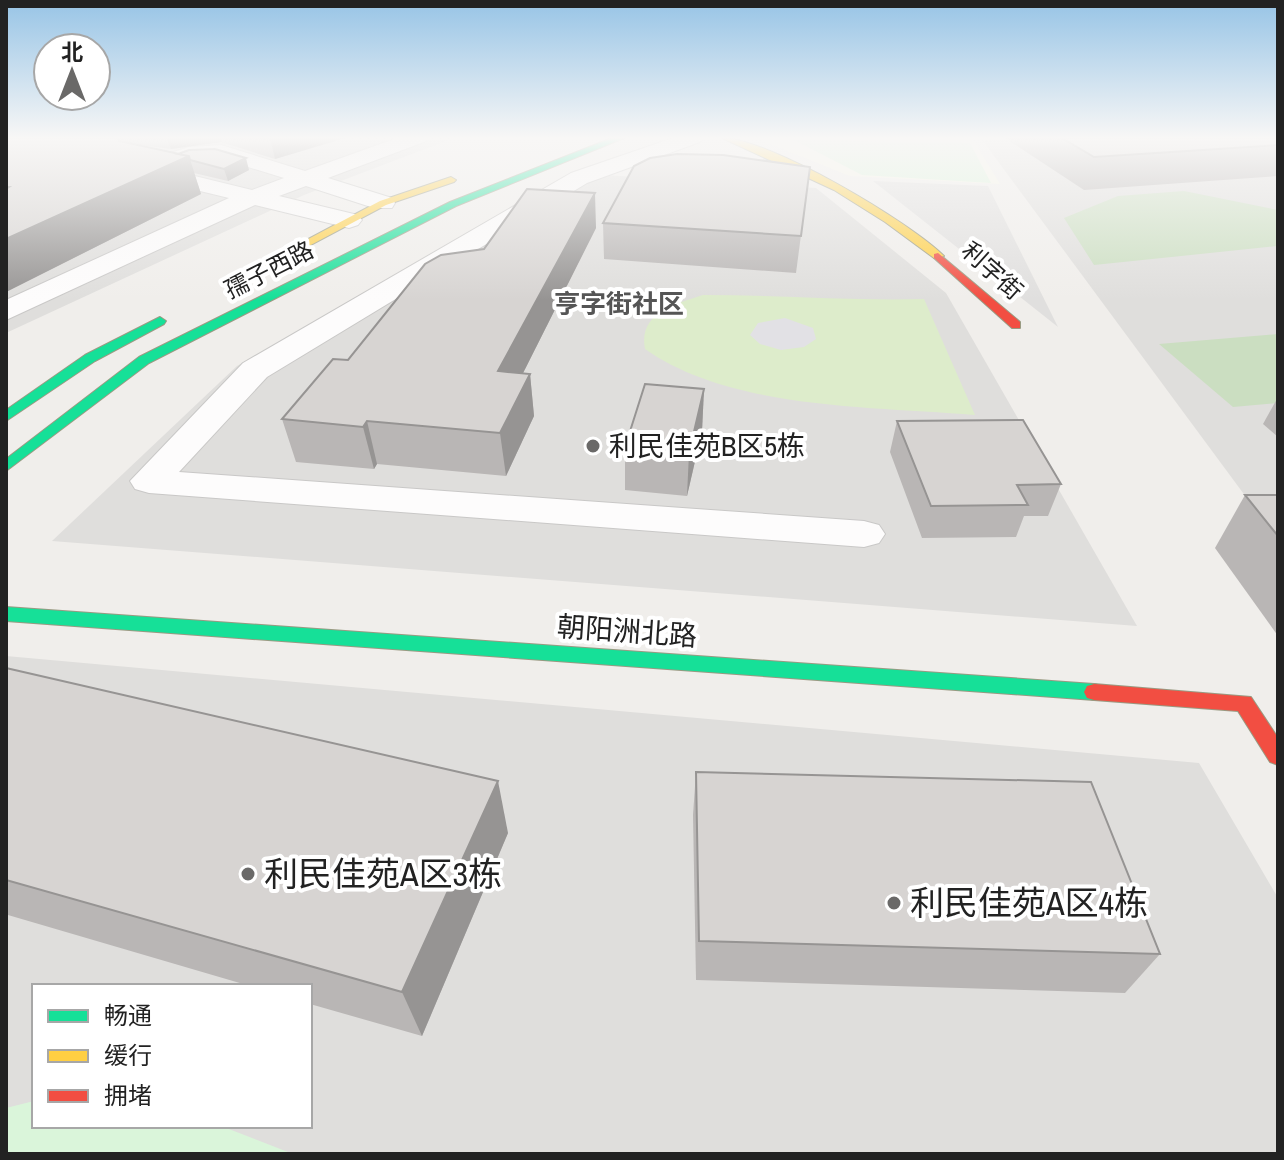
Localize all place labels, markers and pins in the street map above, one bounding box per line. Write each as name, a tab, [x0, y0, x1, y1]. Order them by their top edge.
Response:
place label: 利民佳苑B区5栋	[609, 427, 805, 465]
marker: 利民佳苑B区5栋	[584, 437, 602, 455]
place label: 利民佳苑A区3栋	[264, 851, 502, 897]
marker: 利民佳苑A区3栋	[239, 865, 257, 883]
place label: 利民佳苑A区4栋	[910, 880, 1148, 926]
marker: 利民佳苑A区4栋	[885, 894, 903, 912]

